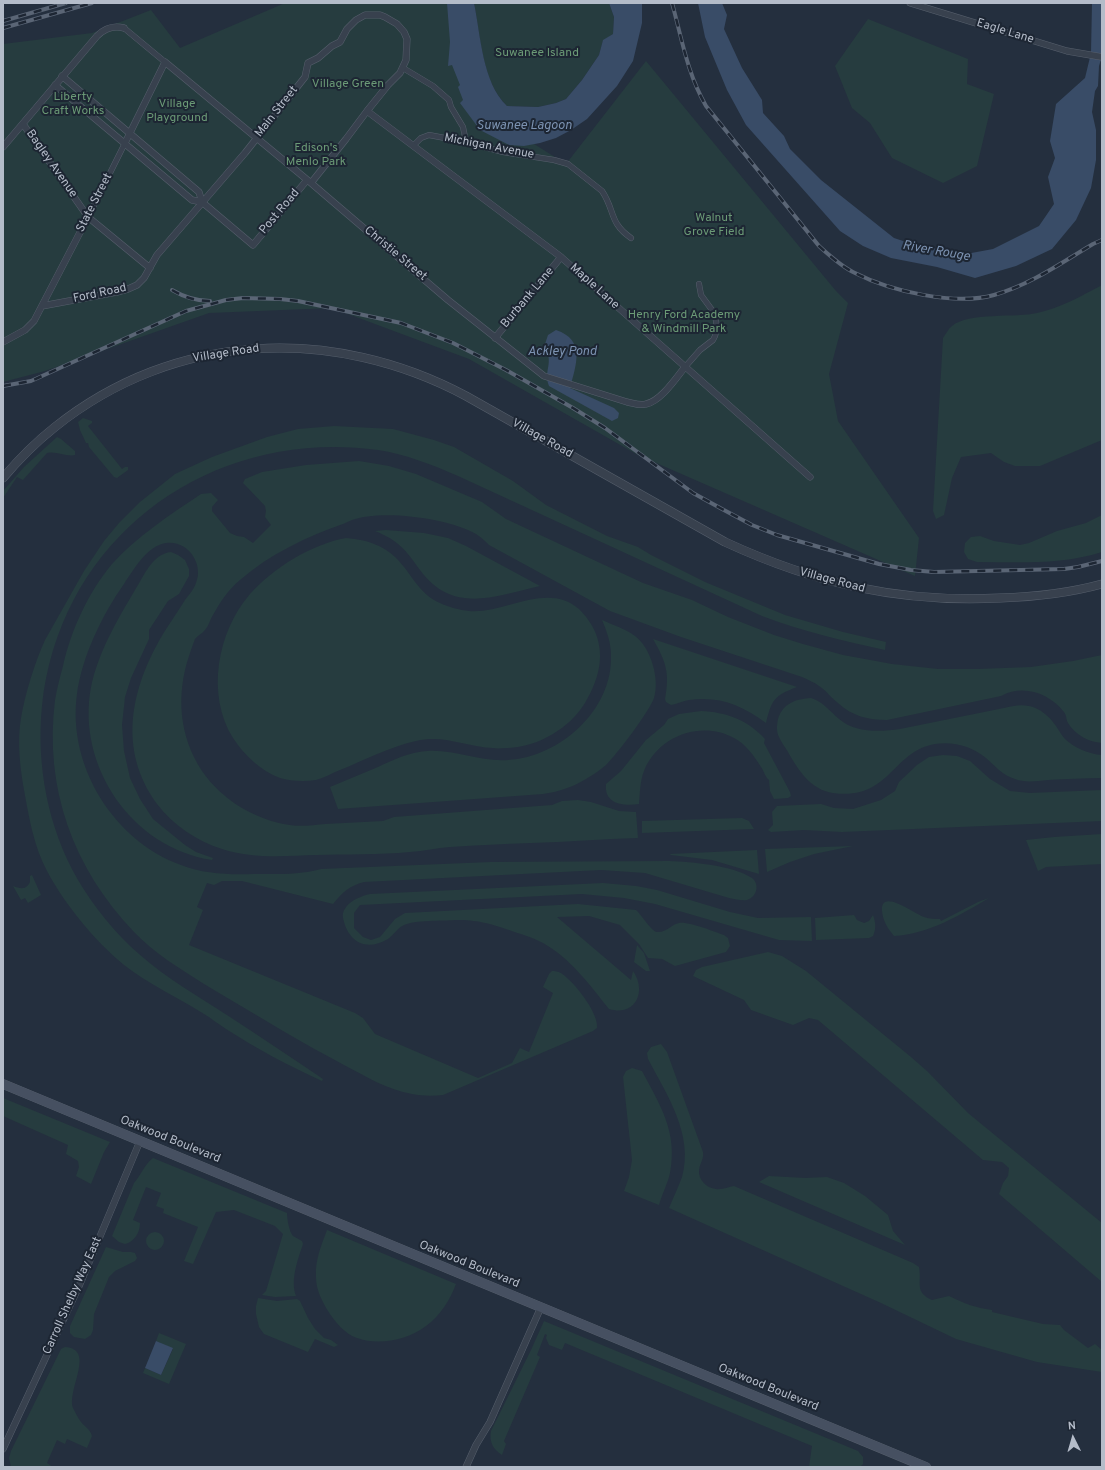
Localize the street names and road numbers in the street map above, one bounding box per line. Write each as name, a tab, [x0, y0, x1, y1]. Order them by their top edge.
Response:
street label: Eagle Lane	[975, 16, 1035, 48]
street label: Main Street	[252, 83, 302, 141]
street label: Bagley Avenue	[22, 127, 80, 201]
street label: Michigan Avenue	[443, 131, 535, 163]
street label: State Street	[74, 171, 116, 235]
street label: Post Road	[257, 186, 303, 238]
street label: Christie Street	[361, 224, 429, 284]
street label: Maple Lane	[566, 261, 622, 313]
street label: Burbank Lane	[498, 265, 558, 331]
street label: Ford Road	[72, 281, 128, 307]
street label: Village Road	[192, 342, 260, 366]
street label: Village Road	[509, 416, 575, 462]
street label: Village Road	[798, 565, 866, 597]
street label: Oakwood Boulevard	[118, 1113, 222, 1167]
street label: Carroll Shelby Way East	[41, 1235, 105, 1357]
street label: Oakwood Boulevard	[417, 1238, 521, 1292]
street label: Oakwood Boulevard	[716, 1361, 820, 1415]

